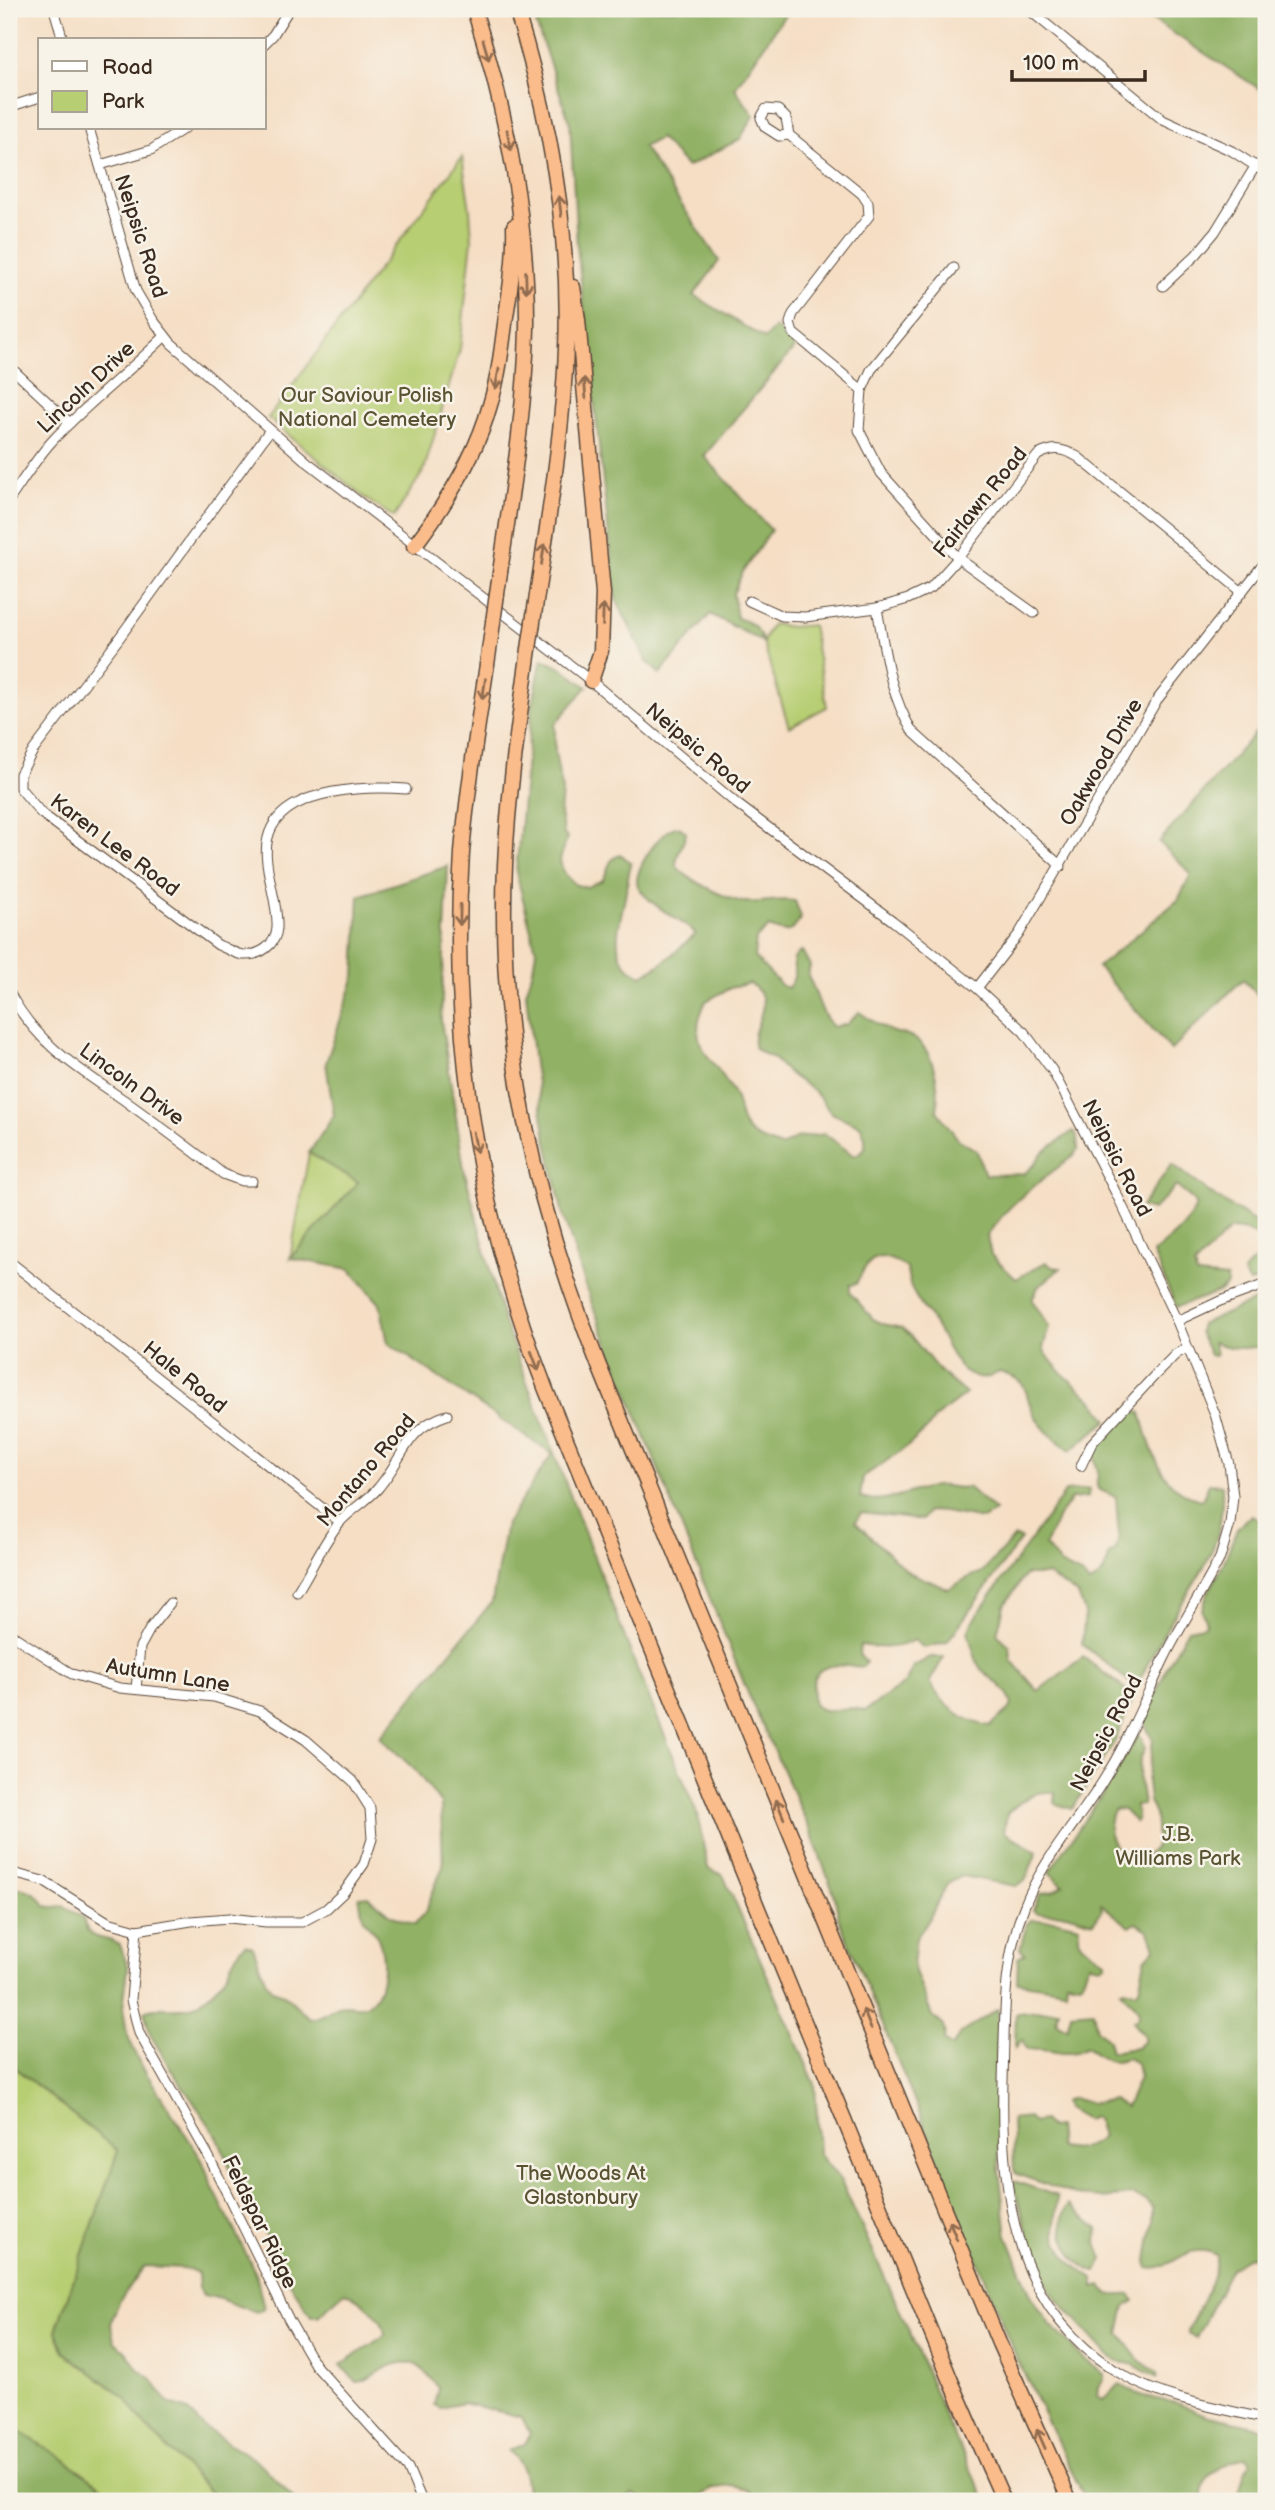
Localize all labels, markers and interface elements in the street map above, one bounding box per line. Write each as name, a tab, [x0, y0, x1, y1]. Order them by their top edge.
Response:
legend	[38, 38, 266, 130]
one-way arrow	[481, 38, 494, 60]
scale bar	[1012, 38, 1146, 82]
text: 100 m	[1023, 51, 1079, 76]
text: Road	[102, 55, 153, 80]
text: Park	[102, 89, 145, 114]
one-way arrow	[503, 128, 517, 151]
street label: Neipsic Road	[109, 171, 172, 301]
one-way arrow	[553, 195, 566, 218]
one-way arrow	[519, 270, 533, 293]
street label: Lincoln Drive	[33, 336, 140, 439]
one-way arrow	[489, 367, 503, 390]
one-way arrow	[578, 378, 591, 400]
park label: Our Saviour Polish National Cemetery	[278, 383, 457, 432]
street label: Fairlawn Road	[928, 442, 1033, 563]
one-way arrow	[537, 543, 550, 566]
one-way arrow	[596, 604, 609, 627]
one-way arrow	[477, 677, 490, 700]
street label: Oakwood Drive	[1055, 694, 1148, 830]
street label: Neipsic Road	[641, 698, 755, 799]
street label: Karen Lee Road	[45, 789, 184, 902]
one-way arrow	[453, 903, 466, 926]
street label: Lincoln Drive	[74, 1038, 189, 1131]
street label: Neipsic Road	[1076, 1095, 1157, 1221]
one-way arrow	[469, 1130, 482, 1153]
street label: Hale Road	[138, 1336, 232, 1419]
one-way arrow	[529, 1349, 542, 1371]
street label: Montano Road	[312, 1409, 421, 1532]
street label: Autumn Lane	[104, 1653, 232, 1698]
street label: Neipsic Road	[1065, 1671, 1148, 1796]
one-way arrow	[773, 1798, 786, 1820]
park label: J.B. Williams Park	[1116, 1822, 1241, 1871]
one-way arrow	[859, 2009, 872, 2031]
street label: Feldspar Ridge	[217, 2152, 303, 2293]
park label: The Woods At Glastonbury	[516, 2161, 647, 2210]
one-way arrow	[945, 2219, 958, 2241]
one-way arrow	[1034, 2429, 1047, 2451]

